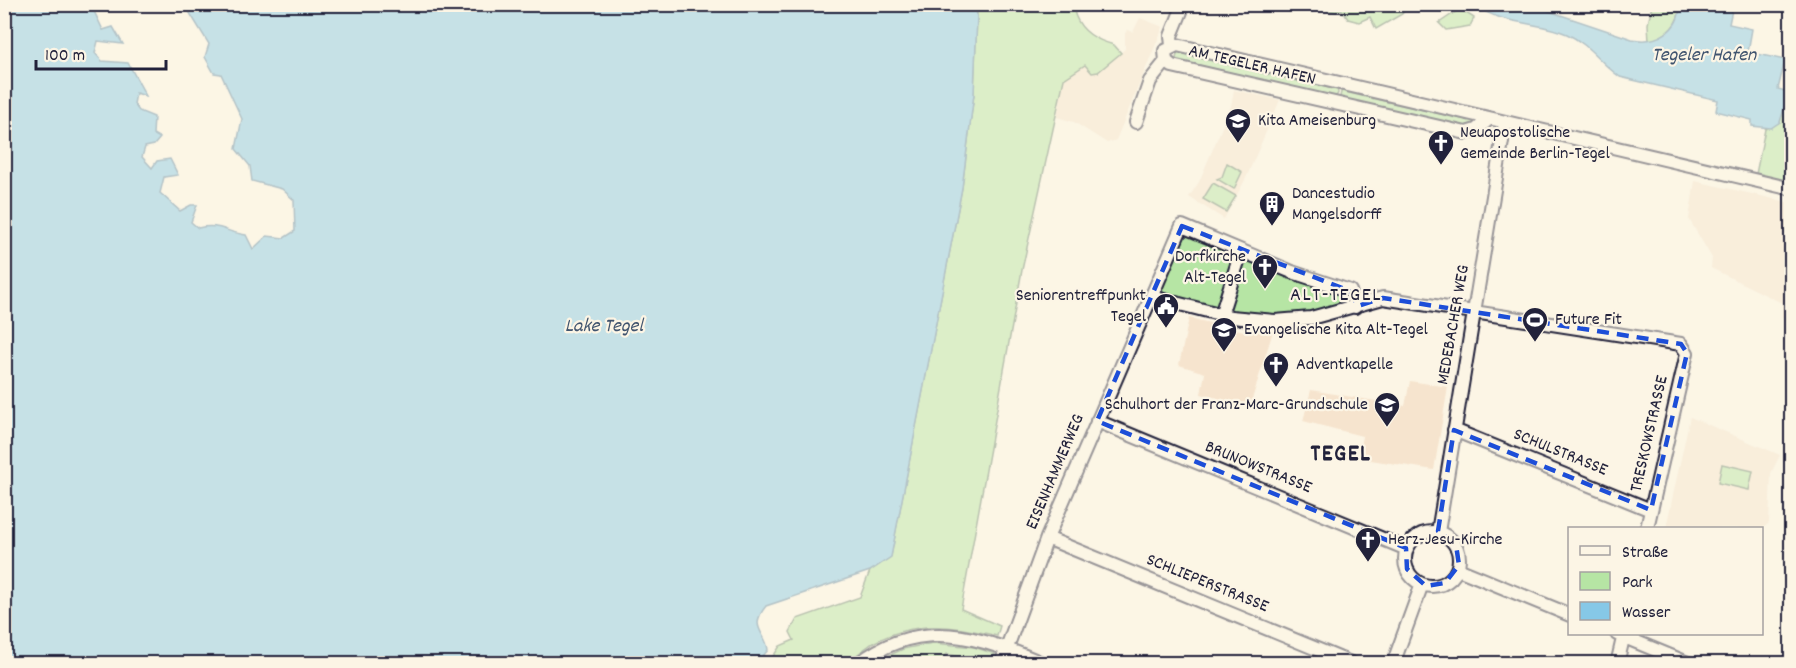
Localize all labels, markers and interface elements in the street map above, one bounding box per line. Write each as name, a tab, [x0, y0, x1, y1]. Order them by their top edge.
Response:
scale bar	[36, 33, 166, 71]
street label: AM TEGELER HAFEN	[1186, 39, 1318, 93]
water label: Tegeler Hafen	[1652, 42, 1757, 70]
text: 100 m	[45, 44, 85, 69]
school or university icon: Kita Ameisenburg	[1223, 106, 1253, 144]
place label: Kita Ameisenburg	[1258, 109, 1376, 134]
place label: Neuapostolische Gemeinde Berlin-Tegel	[1460, 121, 1610, 167]
church icon: Neuapostolische Gemeinde Berlin-Tegel	[1426, 128, 1456, 166]
place label: Dancestudio Mangelsdorff	[1292, 182, 1382, 228]
building icon: Dancestudio Mangelsdorff	[1257, 189, 1287, 227]
place label: Dorfkirche Alt-Tegel	[1175, 245, 1247, 291]
church icon: Dorfkirche Alt-Tegel	[1250, 252, 1280, 290]
street label: MEDEBACHER WEG	[1431, 263, 1477, 387]
district label: ALT-TEGEL	[1290, 282, 1382, 310]
place label: Seniorentreffpunkt Tegel	[1016, 284, 1147, 330]
public building icon: Seniorentreffpunkt Tegel	[1151, 291, 1181, 329]
sports icon: Future Fit	[1520, 305, 1550, 343]
place label: Future Fit	[1555, 308, 1622, 333]
water label: Lake Tegel	[565, 313, 645, 341]
school or university icon: Evangelische Kita Alt-Tegel	[1209, 315, 1239, 353]
place label: Evangelische Kita Alt-Tegel	[1244, 318, 1429, 343]
church icon: Adventkapelle	[1261, 350, 1291, 388]
place label: Adventkapelle	[1296, 353, 1393, 378]
street label: TRESKOWSTRASSE	[1624, 373, 1676, 495]
school or university icon: Schulhort der Franz-Marc-Grundschule	[1372, 390, 1402, 428]
place label: Schulhort der Franz-Marc-Grundschule	[1105, 393, 1368, 418]
street label: EISENHAMMERWEG	[1020, 410, 1092, 534]
street label: SCHULSTRASSE	[1509, 423, 1611, 483]
street label: BRUNOWSTRASSE	[1201, 435, 1315, 501]
district label: TEGEL	[1311, 438, 1371, 472]
church icon: Herz-Jesu-Kirche	[1353, 525, 1383, 563]
legend	[1568, 527, 1763, 635]
place label: Herz-Jesu-Kirche	[1388, 528, 1503, 553]
text: Straße	[1622, 541, 1668, 566]
street label: SCHLIEPERSTRASSE	[1142, 548, 1272, 620]
text: Park	[1622, 571, 1653, 596]
text: Wasser	[1622, 601, 1671, 626]

